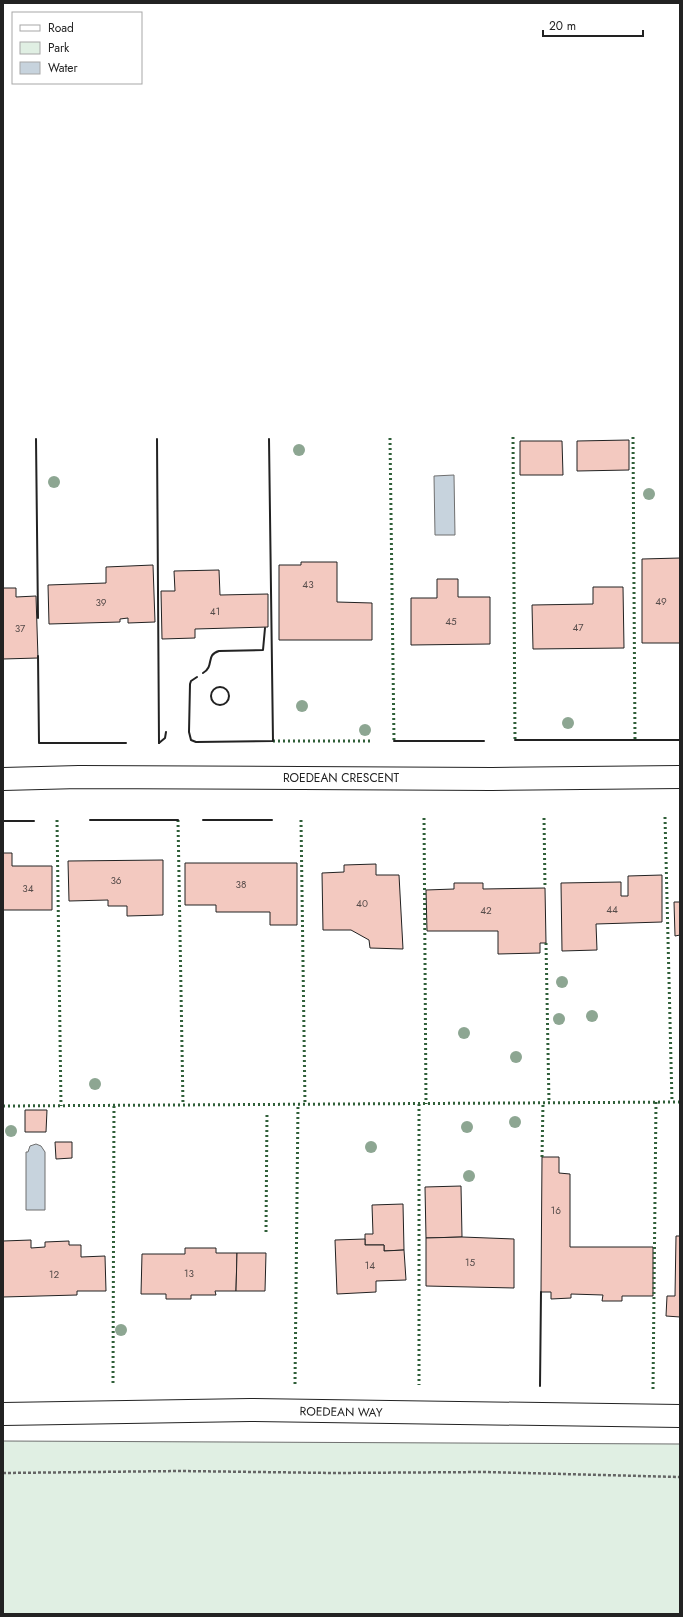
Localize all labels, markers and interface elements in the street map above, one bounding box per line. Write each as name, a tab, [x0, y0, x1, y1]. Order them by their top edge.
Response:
legend	[12, 12, 142, 84]
scale bar	[543, 12, 643, 38]
text: 20 m	[549, 17, 576, 35]
text: Road	[48, 19, 74, 37]
text: Park	[48, 39, 70, 57]
text: Water	[48, 59, 79, 77]
house number: 43	[302, 577, 314, 592]
house number: 49	[655, 594, 667, 609]
house number: 39	[95, 595, 107, 610]
house number: 41	[210, 604, 220, 619]
house number: 45	[445, 614, 457, 629]
house number: 47	[572, 620, 584, 635]
house number: 37	[15, 621, 26, 636]
street label: ROEDEAN CRESCENT	[283, 769, 400, 787]
house number: 36	[110, 873, 122, 888]
house number: 38	[236, 877, 246, 892]
house number: 34	[22, 881, 34, 896]
house number: 40	[356, 896, 368, 911]
house number: 44	[606, 902, 618, 917]
house number: 42	[480, 903, 492, 918]
house number: 16	[551, 1203, 561, 1218]
house number: 15	[465, 1255, 475, 1270]
house number: 14	[365, 1258, 375, 1273]
house number: 13	[184, 1266, 195, 1281]
house number: 12	[49, 1267, 59, 1282]
street label: ROEDEAN WAY	[299, 1402, 383, 1422]

